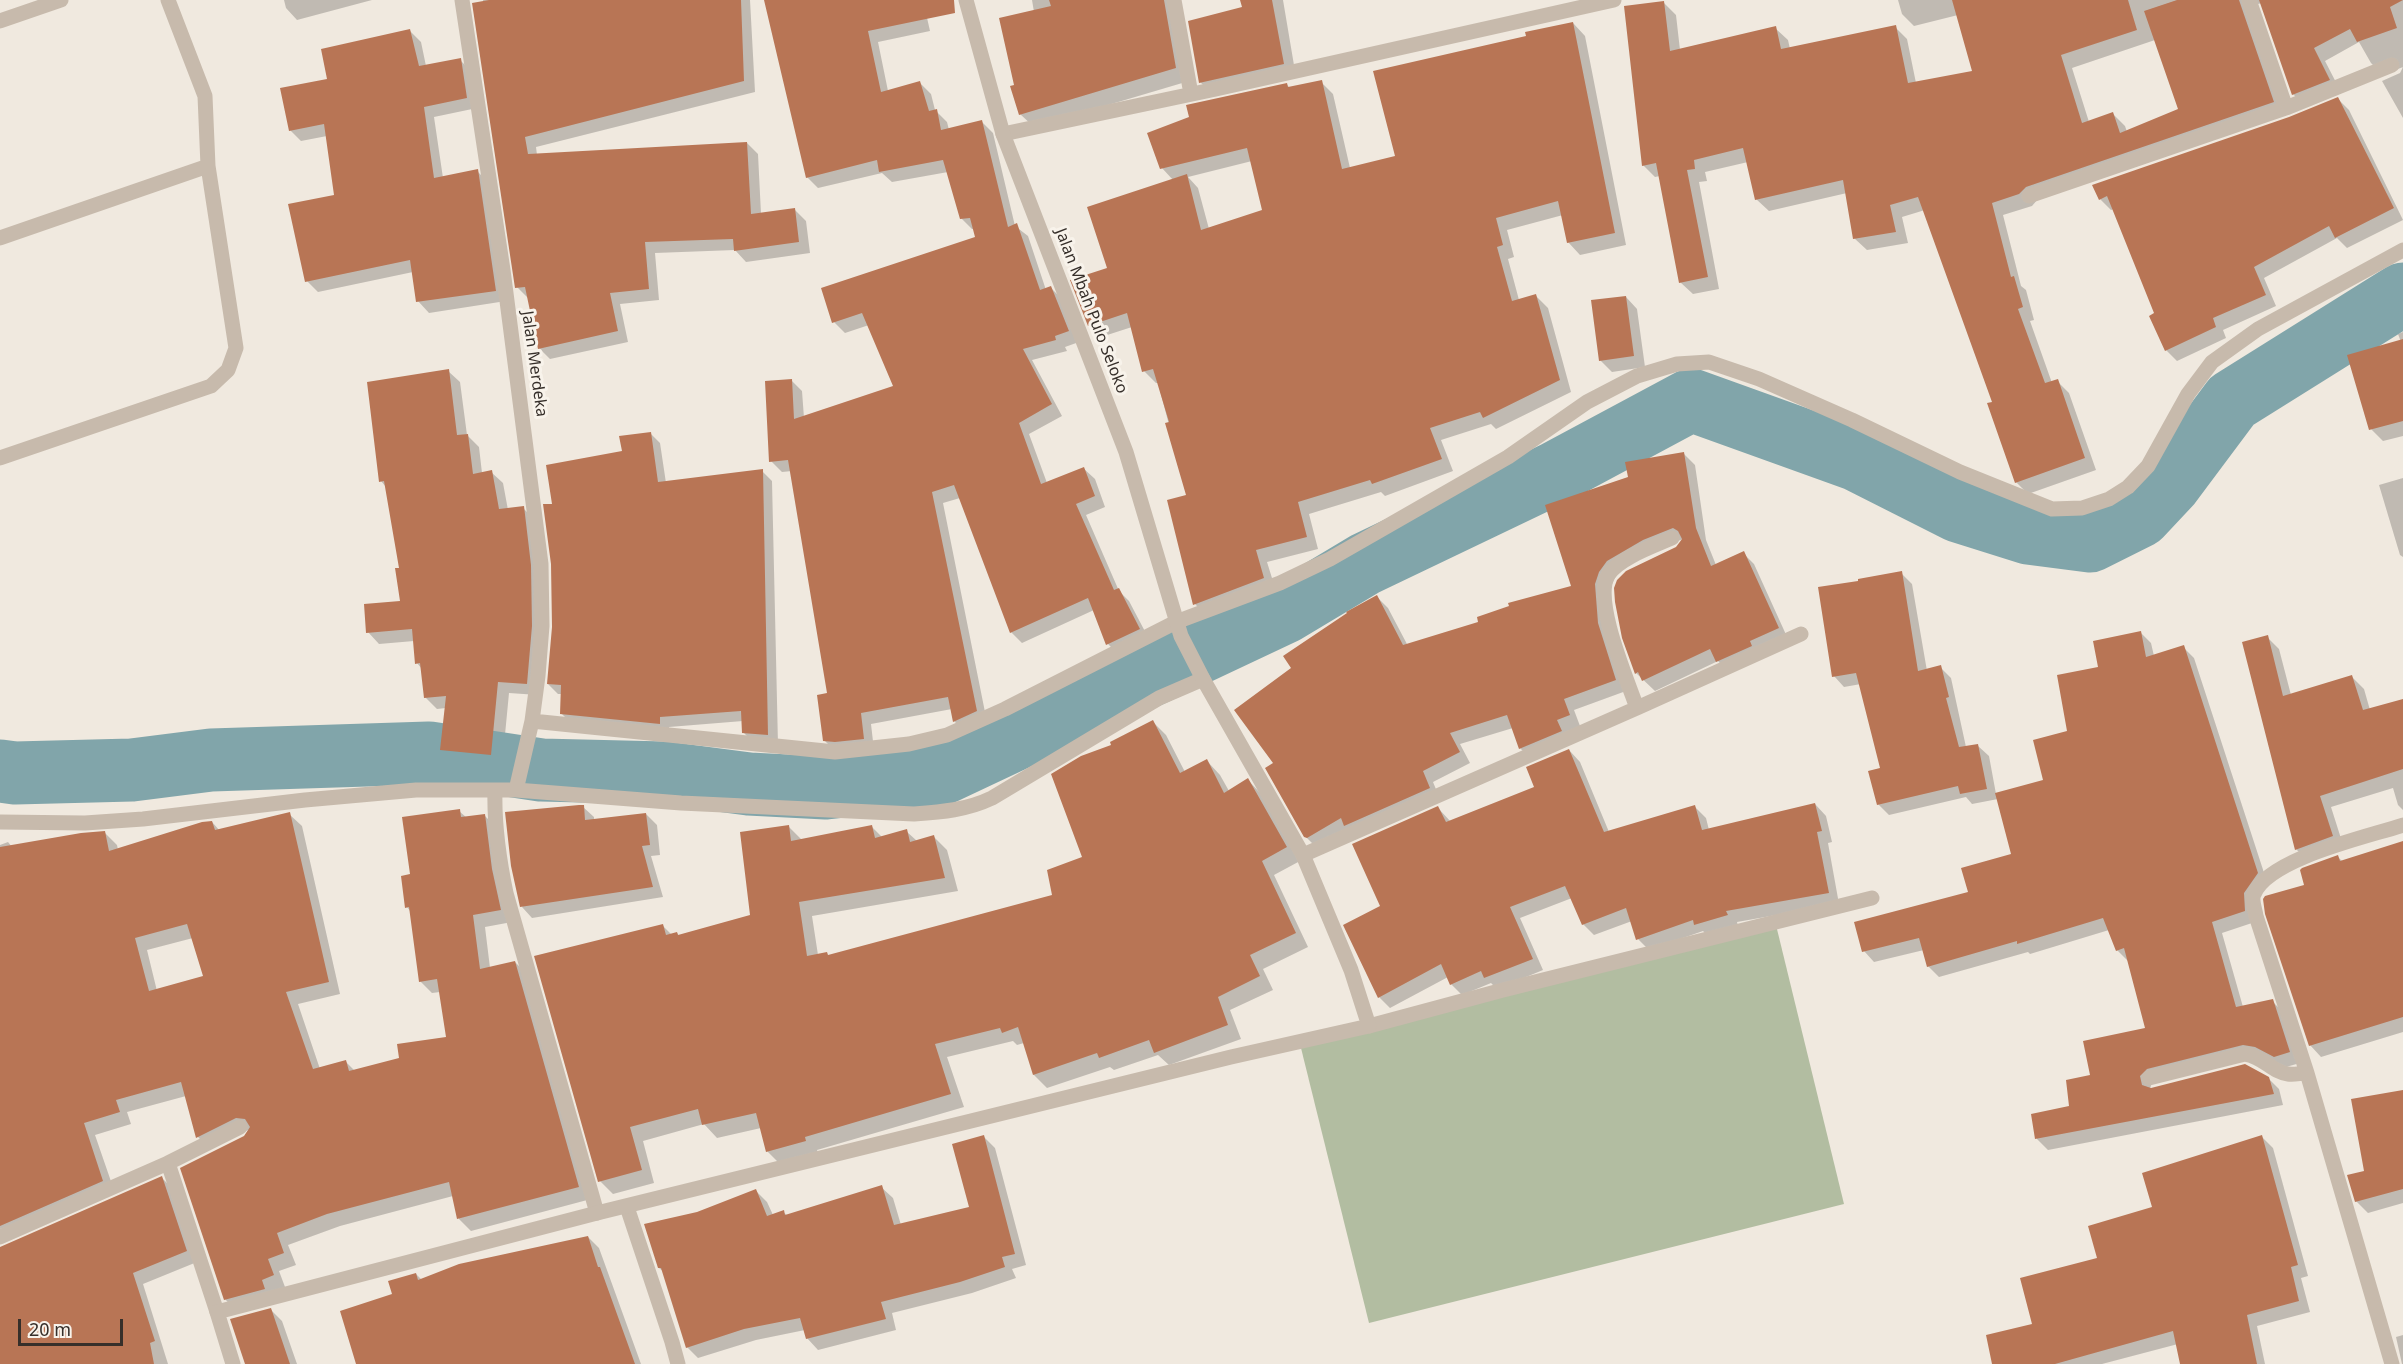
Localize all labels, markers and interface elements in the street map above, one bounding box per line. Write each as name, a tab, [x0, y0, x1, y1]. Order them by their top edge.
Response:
street label: Jalan Mbah Pulo Seloko	[1051, 226, 1131, 396]
street label: Jalan Merdeka	[517, 310, 551, 418]
scale bar	[21, 1307, 126, 1345]
text: 20 m	[29, 1317, 71, 1341]

